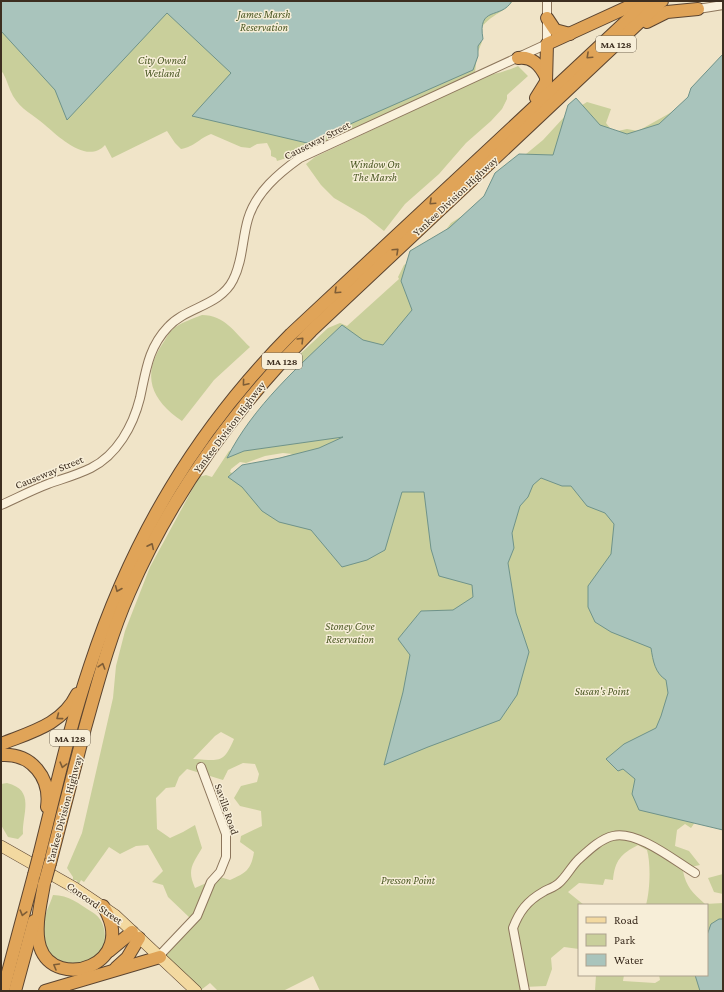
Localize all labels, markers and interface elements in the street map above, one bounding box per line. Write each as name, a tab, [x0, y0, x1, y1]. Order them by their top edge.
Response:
park label: James Marsh Reservation	[236, 8, 290, 33]
road number: MA 128	[596, 36, 636, 52]
one-way arrow	[586, 51, 593, 58]
park label: City Owned Wetland	[138, 54, 187, 79]
street label: Causeway Street	[282, 118, 353, 163]
street label: Yankee Division Highway	[410, 153, 501, 239]
park label: Window On The Marsh	[350, 158, 401, 183]
one-way arrow	[429, 197, 437, 205]
one-way arrow	[391, 248, 399, 256]
one-way arrow	[334, 286, 342, 293]
one-way arrow	[297, 337, 304, 345]
road number: MA 128	[262, 353, 302, 369]
street label: Yankee Division Highway	[191, 378, 269, 476]
one-way arrow	[243, 378, 250, 386]
street label: Causeway Street	[13, 453, 86, 492]
one-way arrow	[146, 543, 154, 550]
one-way arrow	[115, 585, 123, 593]
park label: Stoney Cove Reservation	[325, 620, 375, 645]
one-way arrow	[98, 663, 106, 670]
park label: Susan's Point	[575, 685, 630, 697]
one-way arrow	[57, 713, 64, 720]
road number: MA 128	[50, 730, 90, 746]
street label: Yankee Division Highway	[44, 753, 85, 865]
one-way arrow	[59, 761, 68, 768]
street label: Saville Road	[213, 782, 241, 836]
park label: Presson Point	[381, 874, 436, 886]
street label: Concord Street	[65, 879, 125, 927]
legend	[578, 904, 708, 976]
one-way arrow	[20, 910, 28, 916]
text: Road	[614, 913, 639, 927]
text: Park	[614, 933, 636, 947]
text: Water	[614, 953, 644, 967]
one-way arrow	[53, 964, 60, 971]

